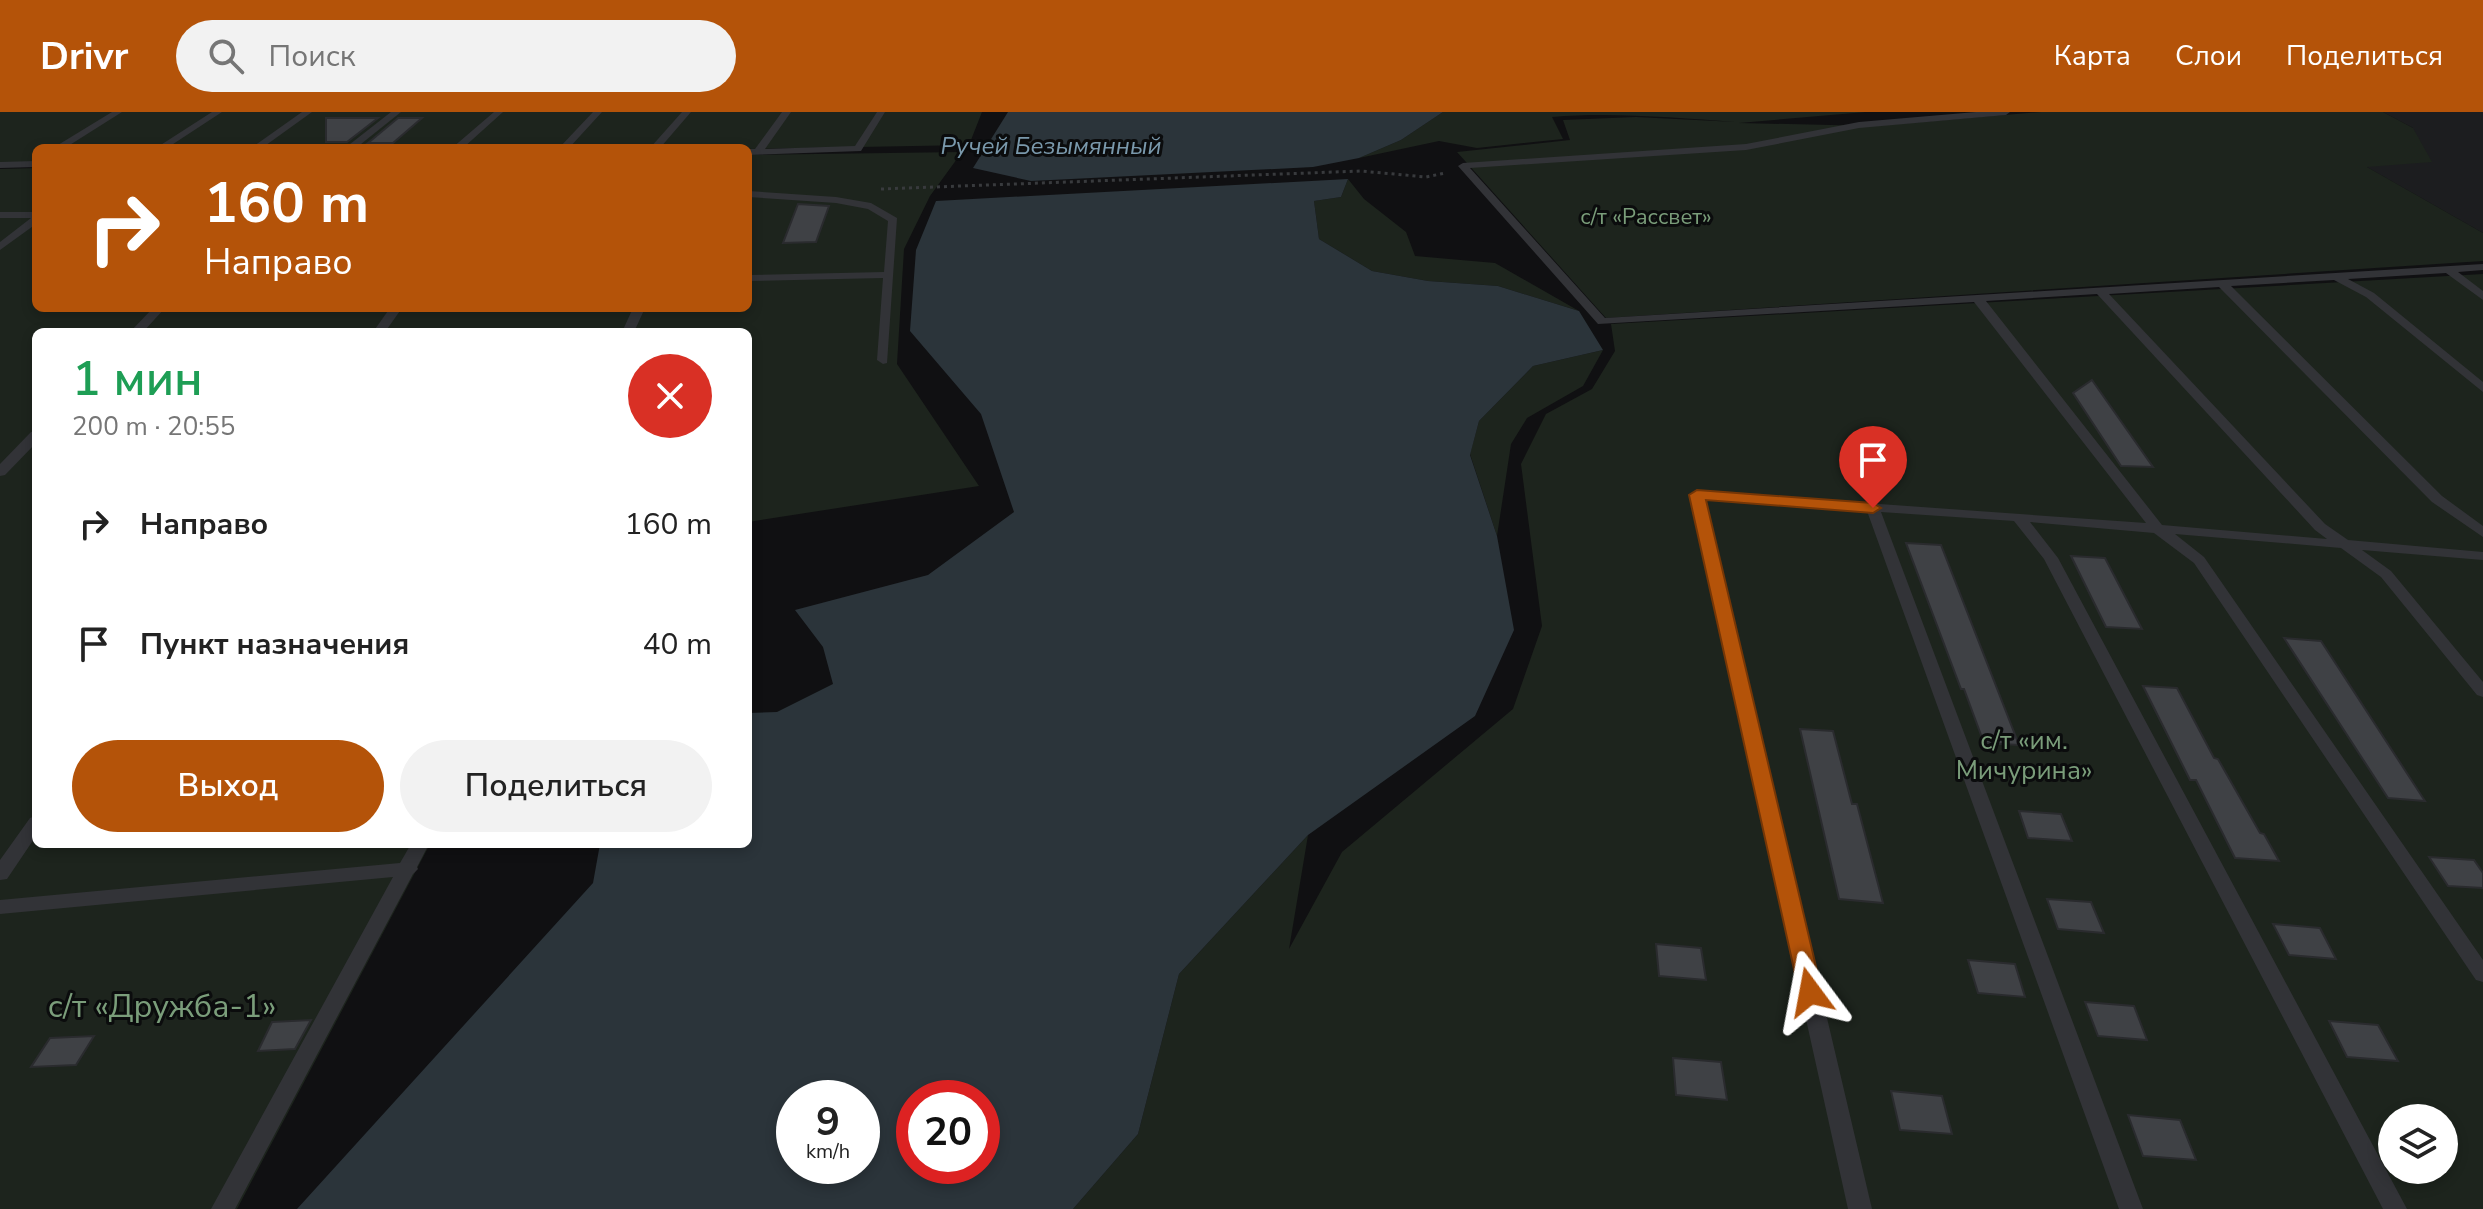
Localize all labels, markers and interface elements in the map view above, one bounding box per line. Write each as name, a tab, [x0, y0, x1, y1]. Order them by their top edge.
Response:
search box	[176, 20, 736, 92]
text: Drivr	[40, 31, 128, 82]
icon: search	[204, 34, 248, 78]
text: Поиск	[268, 36, 356, 77]
text: Карта	[2054, 37, 2131, 75]
text: Слои	[2175, 37, 2242, 75]
text: Поделиться	[2286, 37, 2443, 75]
water label: Ручей Безымянный	[941, 130, 1161, 162]
text: 160 m	[204, 165, 369, 242]
icon: right	[72, 176, 176, 280]
park label: с/т «Рассвет»	[1580, 202, 1712, 232]
text: Направо	[204, 238, 353, 287]
text: 1 мин	[72, 346, 203, 412]
button: close	[628, 354, 712, 438]
text: 200 m · 20:55	[72, 409, 235, 444]
pin	[1839, 426, 1907, 508]
icon: arrive	[1851, 438, 1895, 482]
icon: right	[72, 502, 116, 546]
text: Направо	[140, 504, 268, 545]
text: 160 m	[625, 504, 712, 545]
icon: arrive	[72, 622, 116, 666]
text: Пункт назначения	[140, 624, 409, 665]
text: 40 m	[643, 624, 712, 665]
park label: с/т «им. Мичурина»	[1956, 723, 2092, 788]
button: Выход	[72, 740, 384, 832]
button: Поделиться	[400, 740, 712, 832]
position arrow	[1768, 950, 1852, 1034]
park label: с/т «Дружба-1»	[48, 985, 276, 1028]
speed limit sign: 20	[896, 1080, 1000, 1184]
text: 9	[816, 1095, 840, 1149]
map controls	[2378, 1104, 2458, 1184]
button: layers	[2378, 1104, 2458, 1184]
text: km/h	[806, 1138, 850, 1165]

